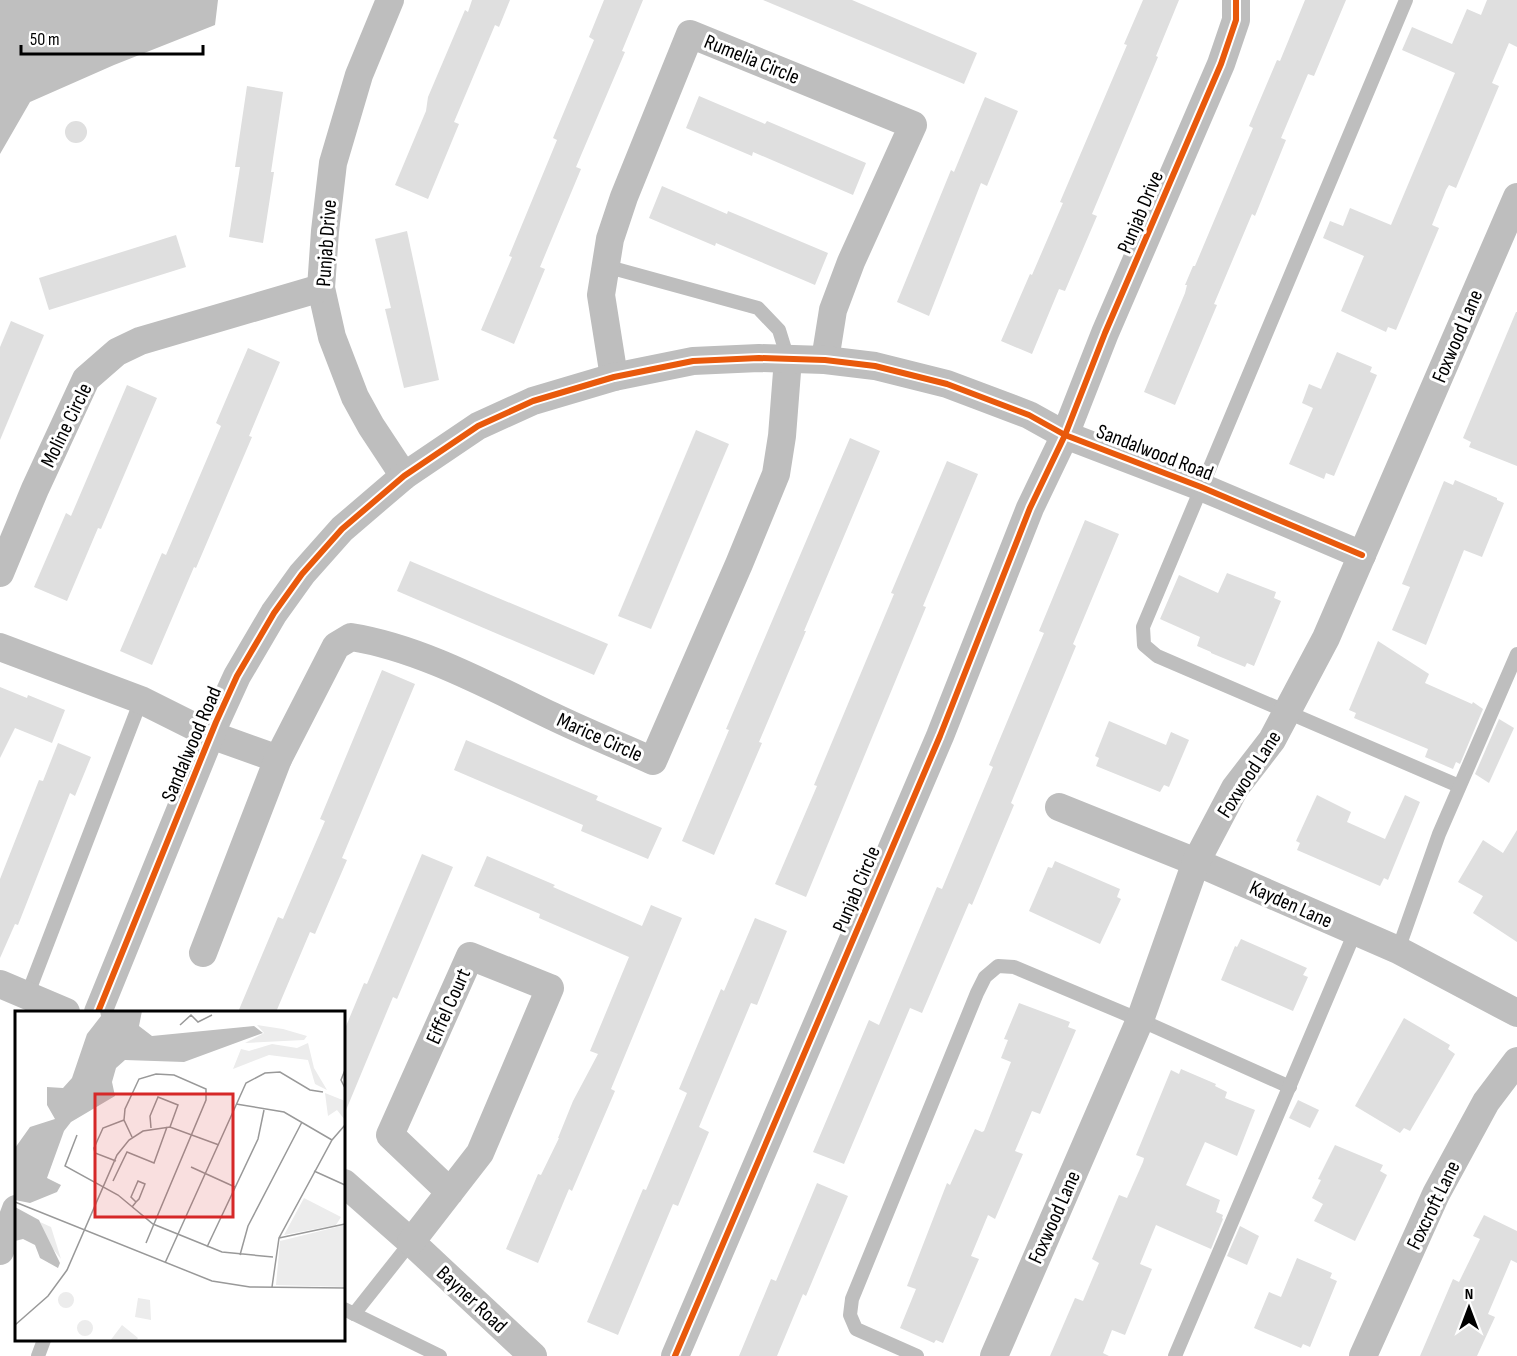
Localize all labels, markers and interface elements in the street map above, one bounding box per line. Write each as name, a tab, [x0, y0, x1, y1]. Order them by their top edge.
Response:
scale bar	[21, 18, 202, 56]
text: 50 m	[30, 29, 60, 50]
street label: Rumelia Circle	[700, 29, 803, 90]
street label: Punjab Drive	[1112, 167, 1169, 257]
street label: Punjab Drive	[311, 199, 342, 287]
street label: Foxwood Lane	[1427, 286, 1488, 386]
street label: Moline Circle	[35, 379, 98, 471]
street label: Sandalwood Road	[1093, 419, 1217, 486]
street label: Sandalwood Road	[156, 683, 227, 806]
street label: Marice Circle	[553, 708, 647, 767]
street label: Foxwood Lane	[1212, 726, 1287, 822]
street label: Punjab Circle	[827, 842, 886, 936]
street label: Kayden Lane	[1245, 875, 1336, 934]
street label: Eiffel Court	[421, 965, 476, 1048]
inset map	[15, 1011, 345, 1341]
street label: Foxcroft Lane	[1401, 1157, 1466, 1254]
street label: Foxwood Lane	[1023, 1167, 1086, 1267]
street label: Bayner Road	[431, 1260, 512, 1338]
north arrow	[1439, 1278, 1499, 1338]
text: N	[1465, 1285, 1473, 1304]

